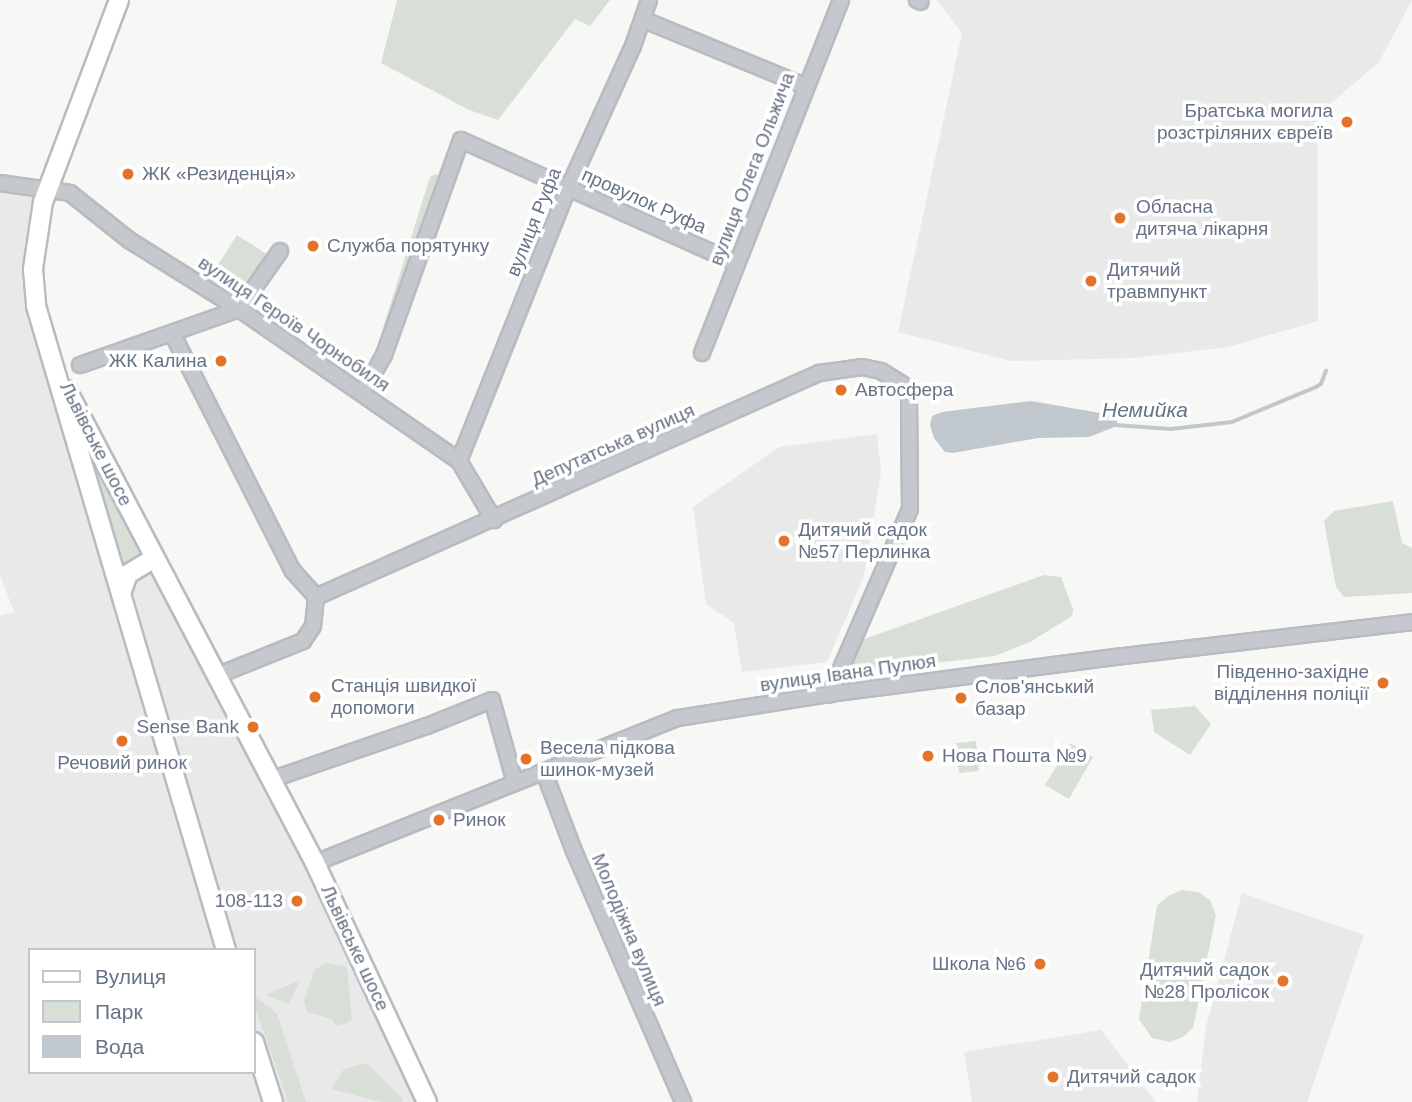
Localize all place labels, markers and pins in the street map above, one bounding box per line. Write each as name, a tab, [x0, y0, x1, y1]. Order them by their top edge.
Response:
place label: Братська могила розстріляних євреїв	[1157, 100, 1333, 144]
marker: Братська могила розстріляних євреїв	[1339, 114, 1355, 130]
place label: ЖК «Резиденція»	[142, 163, 296, 185]
marker: ЖК «Резиденція»	[120, 166, 136, 182]
place label: Обласна дитяча лікарня	[1136, 196, 1268, 240]
marker: Обласна дитяча лікарня	[1110, 208, 1130, 228]
place label: Служба порятунку	[327, 235, 489, 257]
marker: Служба порятунку	[305, 238, 321, 254]
place label: Дитячий травмпункт	[1107, 259, 1207, 303]
marker: Дитячий травмпункт	[1081, 271, 1101, 291]
place label: ЖК Калина	[109, 350, 207, 372]
marker: ЖК Калина	[213, 353, 229, 369]
place label: Автосфера	[855, 379, 953, 401]
marker: Автосфера	[833, 382, 849, 398]
place label: Дитячий садок №57 Перлинка	[798, 519, 930, 563]
marker: Дитячий садок №57 Перлинка	[776, 533, 792, 549]
place label: Південно-західне відділення поліції	[1214, 661, 1369, 705]
place label: Станція швидкої допомоги	[331, 675, 476, 719]
marker: Південно-західне відділення поліції	[1375, 675, 1391, 691]
place label: Слов'янський базар	[975, 676, 1094, 720]
marker: Станція швидкої допомоги	[305, 687, 325, 707]
marker: Слов'янський базар	[953, 690, 969, 706]
place label: Sense Bank	[137, 716, 239, 738]
marker: Sense Bank	[245, 719, 261, 735]
marker: Речовий ринок	[114, 733, 130, 749]
place label: Весела підкова шинок-музей	[540, 737, 675, 781]
place label: Нова Пошта №9	[942, 745, 1087, 767]
marker: Нова Пошта №9	[920, 748, 936, 764]
marker: Весела підкова шинок-музей	[518, 751, 534, 767]
place label: Речовий ринок	[57, 752, 187, 774]
place label: Ринок	[453, 809, 506, 831]
marker: Ринок	[431, 812, 447, 828]
place label: 108-113	[215, 890, 283, 912]
marker: 108-113	[289, 893, 305, 909]
place label: Школа №6	[932, 953, 1026, 975]
marker: Школа №6	[1032, 956, 1048, 972]
place label: Дитячий садок №28 Пролісок	[1140, 959, 1269, 1003]
marker: Дитячий садок №28 Пролісок	[1275, 973, 1291, 989]
place label: Дитячий садок	[1067, 1066, 1196, 1088]
marker: Дитячий садок	[1045, 1069, 1061, 1085]

